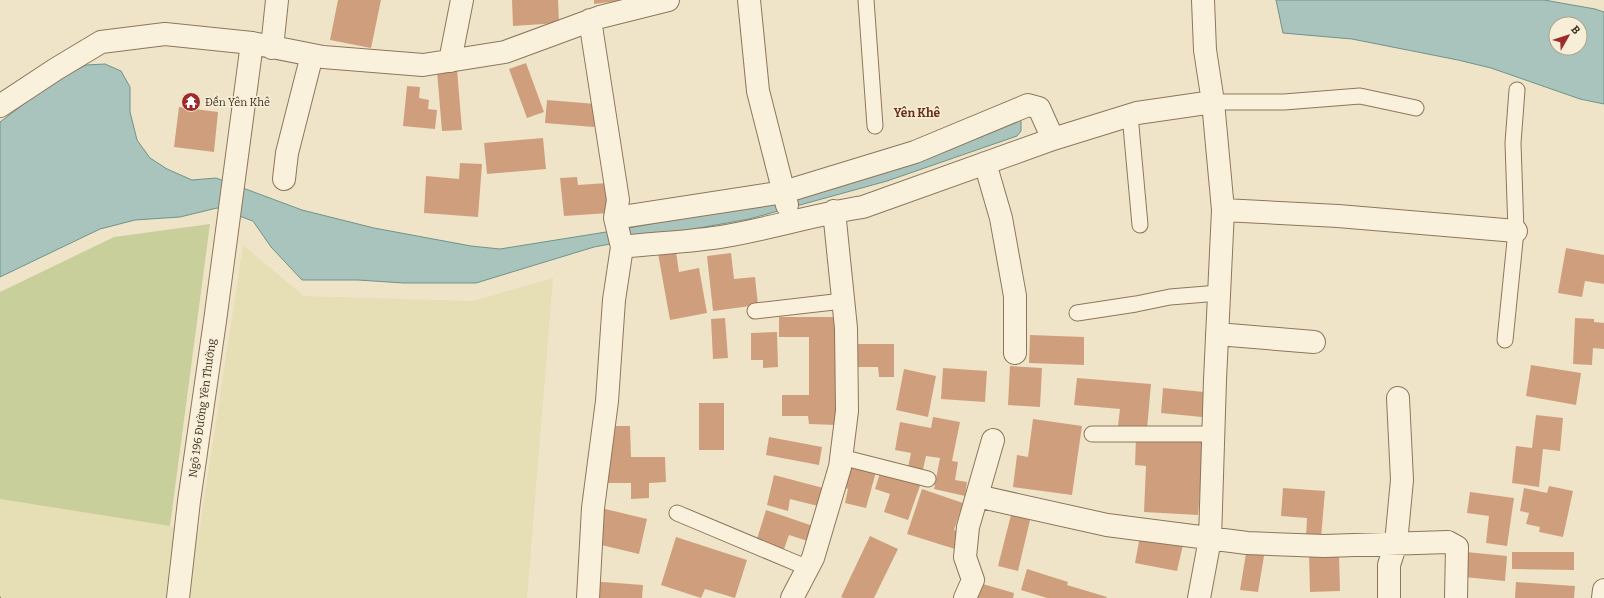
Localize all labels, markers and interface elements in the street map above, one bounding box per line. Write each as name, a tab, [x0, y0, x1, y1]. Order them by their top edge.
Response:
north arrow	[1548, 16, 1588, 56]
text: B	[1568, 23, 1583, 37]
temple icon: Đền Yên Khê	[180, 91, 202, 113]
place label: Đền Yên Khê	[205, 95, 270, 109]
district label: Yên Khê	[894, 106, 941, 120]
street label: Ngõ 196 Đường Yên Thường	[186, 338, 219, 478]

